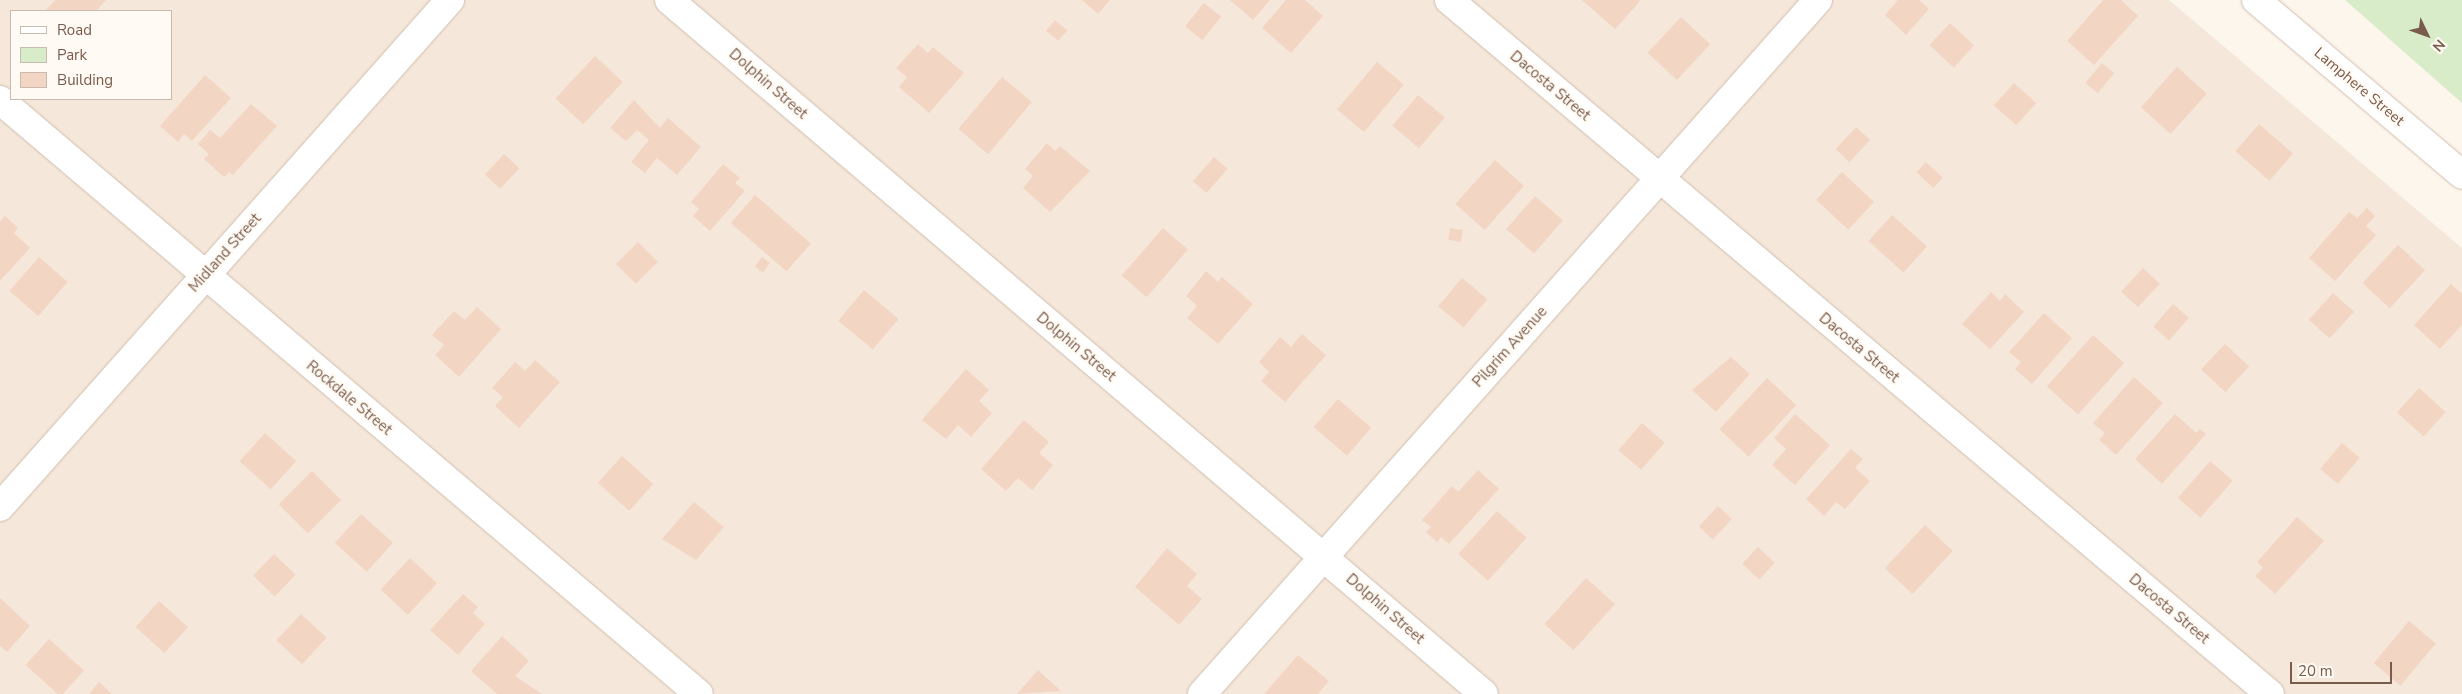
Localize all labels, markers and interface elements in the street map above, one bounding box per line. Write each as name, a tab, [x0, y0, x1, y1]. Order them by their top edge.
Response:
legend	[10, 10, 172, 100]
north arrow	[2402, 10, 2452, 60]
text: Road	[57, 20, 92, 40]
text: N	[2428, 35, 2449, 56]
street label: Lamphere Street	[2310, 44, 2408, 130]
text: Park	[57, 45, 87, 65]
street label: Dolphin Street	[725, 45, 811, 123]
street label: Dacosta Street	[1506, 47, 1594, 125]
text: Building	[57, 70, 113, 90]
street label: Midland Street	[185, 210, 265, 296]
street label: Pilgrim Avenue	[1469, 303, 1551, 391]
street label: Dolphin Street	[1033, 309, 1119, 385]
street label: Dacosta Street	[1815, 309, 1903, 387]
street label: Rockdale Street	[303, 357, 395, 439]
street label: Dolphin Street	[1342, 570, 1428, 648]
street label: Dacosta Street	[2125, 570, 2213, 648]
scale bar	[2292, 652, 2394, 684]
text: 20 m	[2298, 661, 2333, 681]

